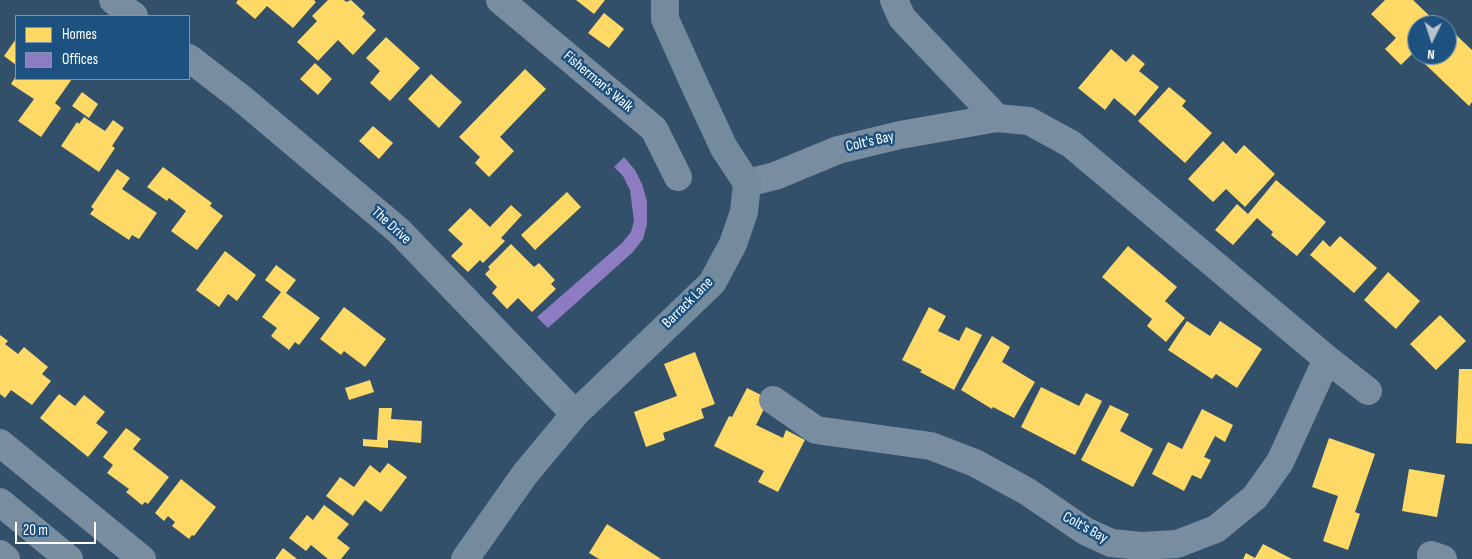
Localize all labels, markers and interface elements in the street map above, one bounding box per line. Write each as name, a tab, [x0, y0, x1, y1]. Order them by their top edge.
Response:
legend	[15, 15, 190, 80]
north arrow	[1407, 15, 1457, 65]
text: Homes	[62, 25, 97, 44]
text: N	[1427, 46, 1435, 63]
street label: Fisherman's Walk	[559, 47, 637, 117]
text: Offices	[62, 50, 98, 69]
street label: Colt's Bay	[844, 128, 896, 156]
street label: The Drive	[368, 204, 414, 248]
street label: Barrack Lane	[659, 274, 717, 332]
street label: Colt's Bay	[1059, 508, 1111, 548]
scale bar	[18, 512, 99, 544]
text: 20 m	[23, 521, 48, 540]

